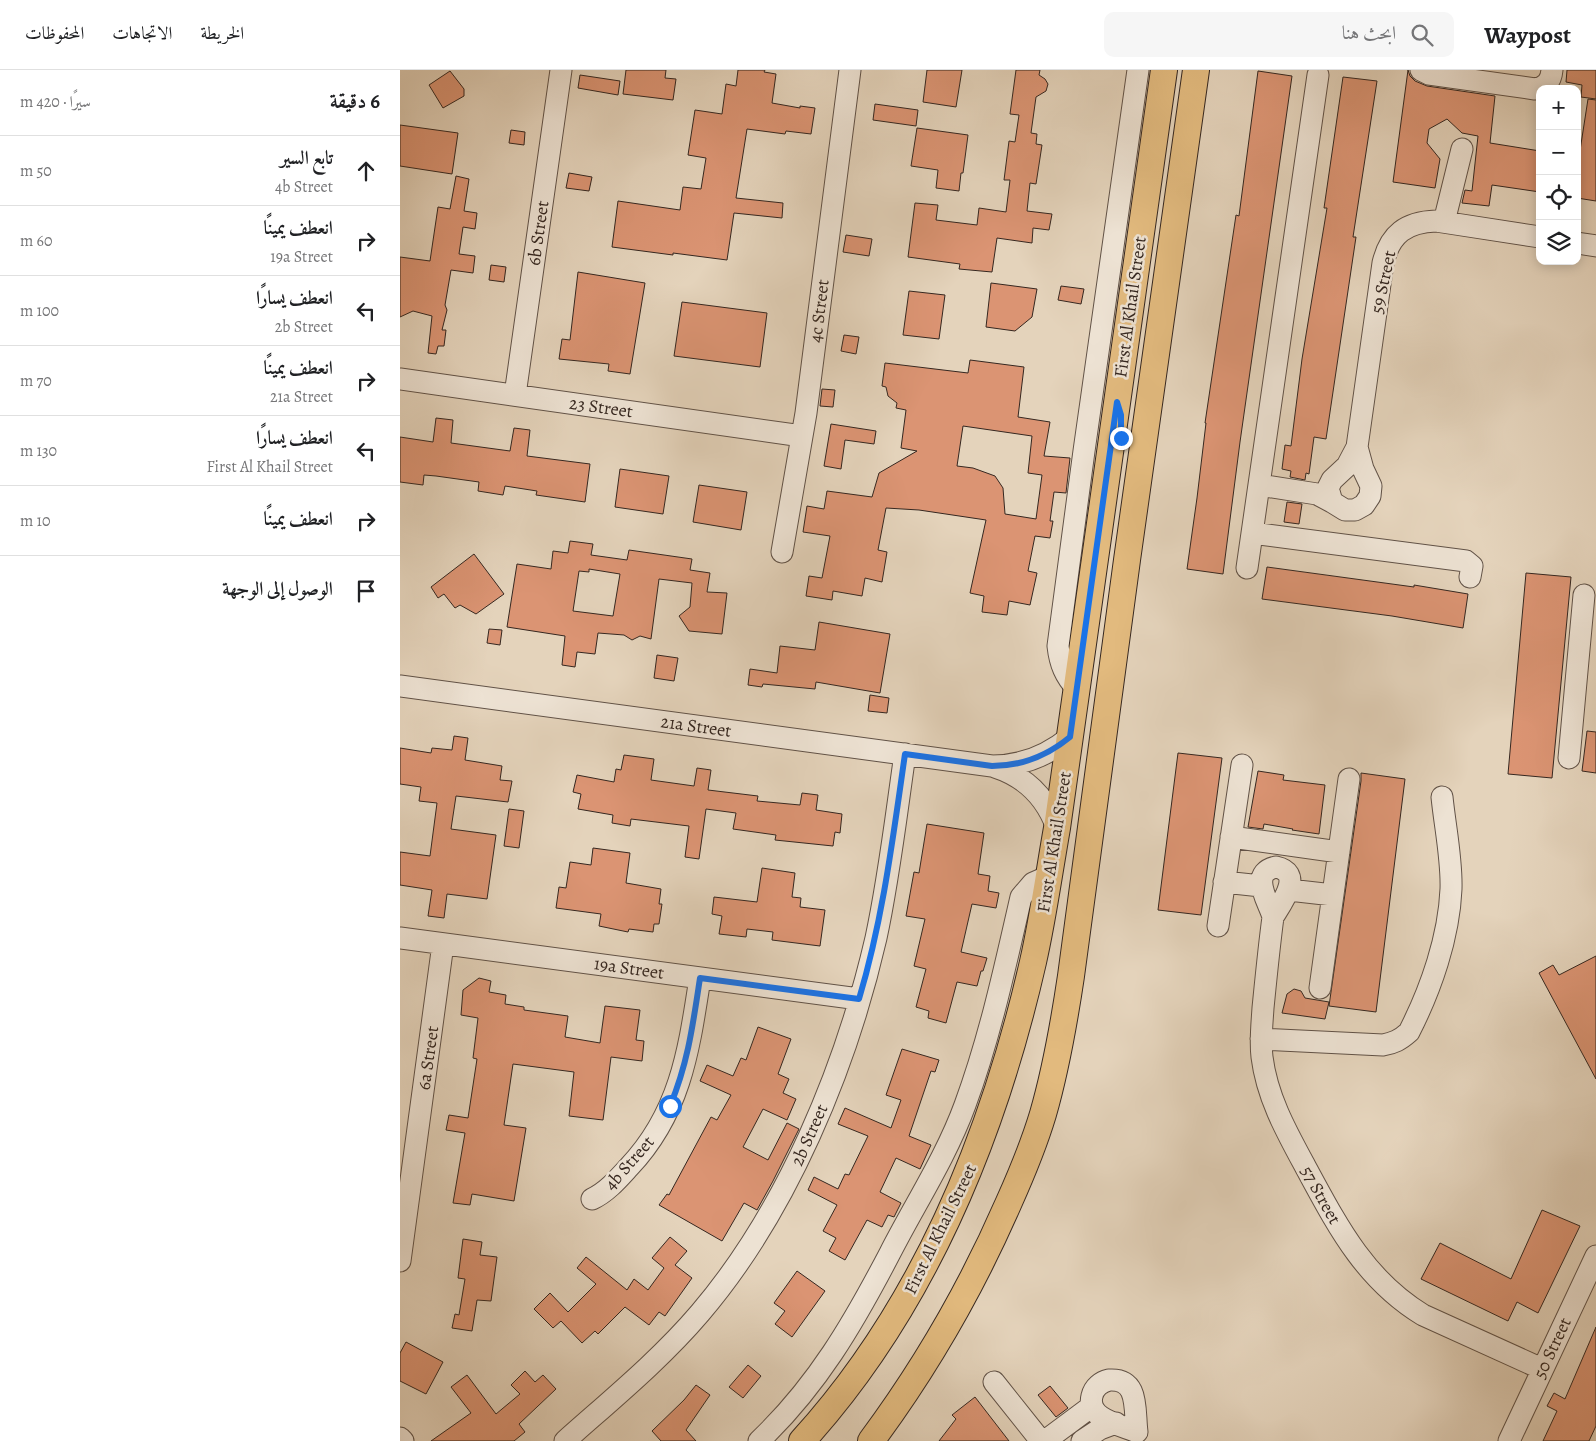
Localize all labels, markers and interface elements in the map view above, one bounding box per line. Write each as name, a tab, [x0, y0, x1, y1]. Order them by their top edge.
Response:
search box	[1104, 12, 1454, 57]
text: Waypost	[1484, 19, 1571, 51]
text: ابحث هنا	[1342, 20, 1396, 46]
text: المحفوظات	[25, 21, 84, 45]
text: الاتجاهات	[112, 21, 172, 45]
text: الخريطة	[200, 21, 244, 45]
icon: search	[1408, 21, 1436, 49]
map controls	[1536, 85, 1581, 265]
button: +	[1536, 85, 1581, 130]
text: 6 دقيقة	[330, 87, 380, 115]
text: سيرًا · 420 m	[20, 91, 91, 113]
button: −	[1536, 130, 1581, 175]
text: تابع السير	[280, 145, 333, 171]
icon: ahead	[352, 157, 380, 185]
text: 50 m	[20, 160, 52, 182]
button: locate	[1536, 175, 1581, 220]
text: 4b Street	[275, 176, 333, 198]
street label: 6b Street	[522, 199, 554, 267]
text: انعطف يمينًا	[263, 215, 333, 241]
button: layers	[1536, 220, 1581, 265]
icon: right	[352, 227, 380, 255]
text: 60 m	[20, 230, 52, 252]
street label: First Al Khail Street	[1108, 235, 1152, 379]
text: 19a Street	[270, 246, 333, 268]
street label: 59 Street	[1365, 248, 1401, 316]
street label: 4c Street	[803, 278, 835, 344]
text: انعطف يسارًا	[256, 285, 333, 311]
icon: left	[352, 297, 380, 325]
text: 100 m	[20, 300, 59, 322]
text: 2b Street	[275, 316, 333, 338]
text: انعطف يمينًا	[263, 355, 333, 381]
icon: right	[352, 367, 380, 395]
text: 70 m	[20, 370, 52, 392]
text: 21a Street	[270, 386, 333, 408]
street label: 23 Street	[568, 391, 634, 423]
text: انعطف يسارًا	[256, 425, 333, 451]
route end	[1110, 427, 1133, 450]
icon: left	[352, 437, 380, 465]
text: 130 m	[20, 440, 57, 462]
text: First Al Khail Street	[207, 456, 333, 478]
text: انعطف يمينًا	[263, 506, 333, 532]
icon: right	[352, 507, 380, 535]
text: 10 m	[20, 510, 51, 532]
text: الوصول إلى الوجهة	[222, 576, 333, 602]
icon: arrive	[352, 577, 380, 605]
street label: 21a Street	[659, 709, 733, 743]
street label: First Al Khail Street	[1031, 770, 1077, 914]
street label: 19a Street	[592, 951, 666, 985]
street label: 6a Street	[412, 1024, 444, 1092]
route start	[659, 1095, 682, 1118]
street label: 2b Street	[785, 1100, 833, 1170]
street label: 4b Street	[599, 1131, 659, 1195]
street label: First Al Khail Street	[898, 1160, 982, 1298]
street label: 57 Street	[1295, 1162, 1347, 1228]
street label: 50 Street	[1527, 1313, 1577, 1383]

